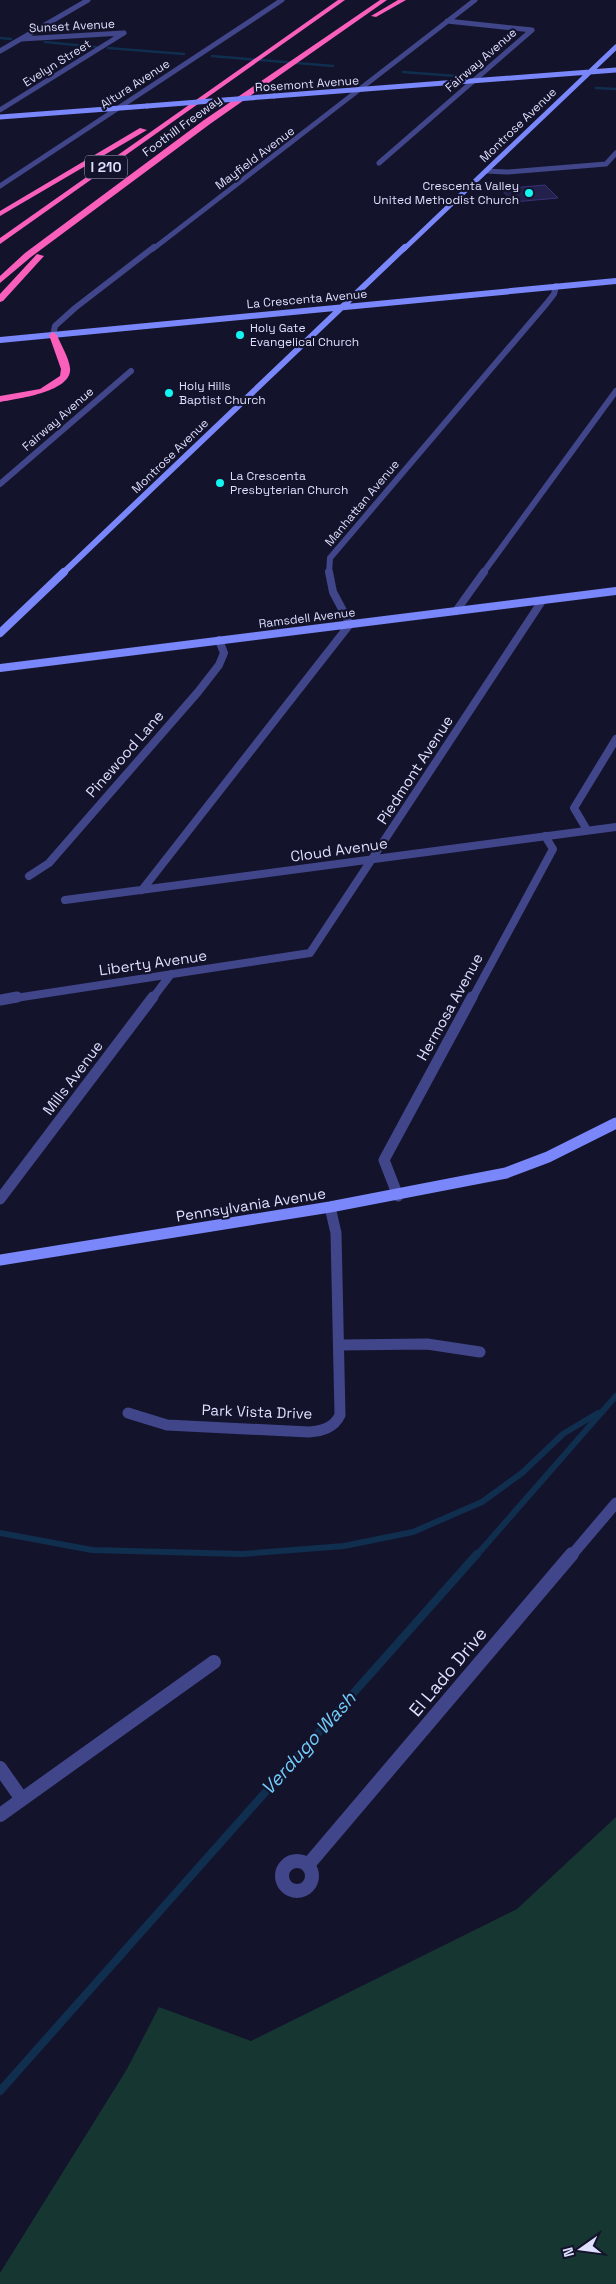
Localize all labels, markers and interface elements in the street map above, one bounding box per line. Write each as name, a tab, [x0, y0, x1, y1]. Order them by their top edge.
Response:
street label: Sunset Avenue	[29, 16, 115, 36]
street label: Fairway Avenue	[442, 25, 520, 95]
street label: Evelyn Street	[20, 36, 94, 90]
street label: Altura Avenue	[97, 56, 173, 112]
street label: Rosemont Avenue	[254, 72, 360, 96]
street label: Montrose Avenue	[476, 84, 560, 166]
street label: Foothill Freeway	[139, 92, 225, 160]
street label: Mayfield Avenue	[212, 123, 298, 193]
road number: I 210	[85, 156, 127, 178]
place label: Crescenta Valley United Methodist Church	[373, 178, 519, 208]
marker: Crescenta Valley United Methodist Church	[523, 187, 535, 199]
street label: La Crescenta Avenue	[246, 286, 368, 312]
place label: Holy Gate Evangelical Church	[250, 320, 359, 350]
marker: Holy Gate Evangelical Church	[234, 329, 246, 341]
place label: Holy Hills Baptist Church	[179, 378, 266, 408]
street label: Fairway Avenue	[19, 384, 97, 454]
marker: Holy Hills Baptist Church	[163, 387, 175, 399]
street label: Montrose Avenue	[128, 415, 212, 497]
street label: Manhattan Avenue	[321, 457, 403, 549]
place label: La Crescenta Presbyterian Church	[230, 468, 348, 498]
marker: La Crescenta Presbyterian Church	[214, 477, 226, 489]
street label: Ramsdell Avenue	[258, 604, 356, 632]
street label: Pinewood Lane	[82, 706, 168, 801]
street label: Piedmont Avenue	[372, 712, 457, 828]
street label: Cloud Avenue	[289, 833, 389, 866]
street label: Liberty Avenue	[98, 946, 208, 979]
street label: Hermosa Avenue	[412, 950, 487, 1064]
street label: Mills Avenue	[38, 1037, 107, 1119]
street label: Pennsylvania Avenue	[175, 1183, 327, 1226]
street label: Park Vista Drive	[201, 1400, 313, 1423]
street label: El Lado Drive	[404, 1622, 492, 1721]
water label: Verdugo Wash	[255, 1686, 362, 1800]
north arrow	[556, 2224, 606, 2274]
text: N	[559, 2245, 578, 2259]

